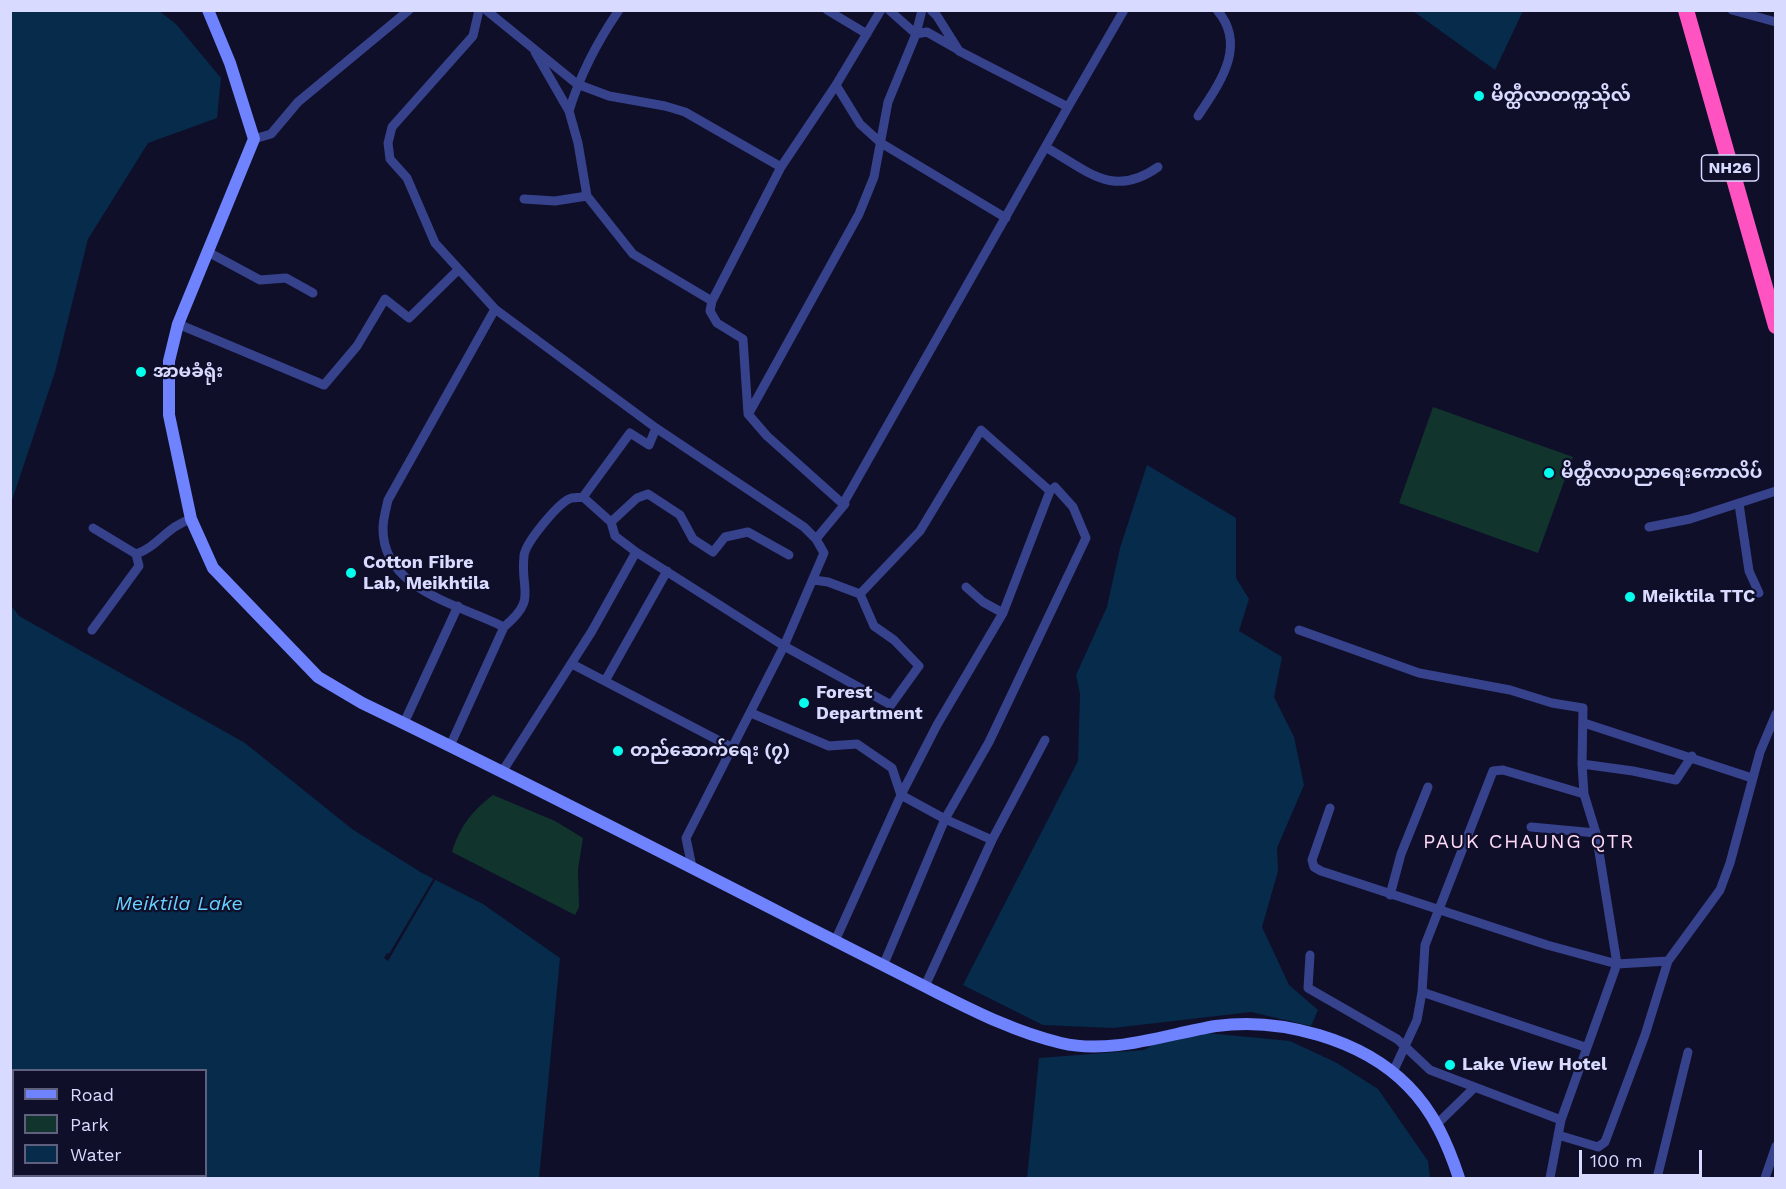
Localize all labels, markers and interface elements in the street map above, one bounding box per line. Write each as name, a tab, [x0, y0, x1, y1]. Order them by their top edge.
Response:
place label: မိတ္ထီလာတက္ကသိုလ်	[1491, 85, 1631, 107]
marker: မိတ္ထီလာတက္ကသိုလ်	[1472, 89, 1486, 103]
road number: NH26	[1702, 155, 1758, 181]
place label: အာမခံရုံး	[153, 361, 223, 383]
marker: အာမခံရုံး	[134, 365, 148, 379]
place label: မိတ္ထီလာပညာရေးကောလိပ်	[1561, 462, 1762, 484]
marker: မိတ္ထီလာပညာရေးကောလိပ်	[1542, 466, 1556, 480]
place label: Cotton Fibre Lab, Meikhtila	[363, 552, 489, 594]
marker: Cotton Fibre Lab, Meikhtila	[344, 566, 358, 580]
place label: Meiktila TTC	[1642, 586, 1755, 608]
marker: Meiktila TTC	[1623, 590, 1637, 604]
place label: Forest Department	[816, 682, 923, 724]
marker: Forest Department	[797, 696, 811, 710]
place label: တည်ဆောက်ရေး (၇)	[630, 740, 790, 762]
marker: တည်ဆောက်ရေး (၇)	[611, 744, 625, 758]
district label: PAUK CHAUNG QTR	[1423, 830, 1635, 854]
water label: Meiktila Lake	[115, 892, 243, 916]
place label: Lake View Hotel	[1462, 1054, 1607, 1076]
marker: Lake View Hotel	[1443, 1058, 1457, 1072]
legend	[12, 1069, 207, 1177]
text: Road	[70, 1084, 114, 1105]
text: Park	[70, 1114, 109, 1135]
scale bar	[1582, 1138, 1705, 1176]
text: Water	[70, 1144, 122, 1165]
text: 100 m	[1590, 1150, 1643, 1171]

